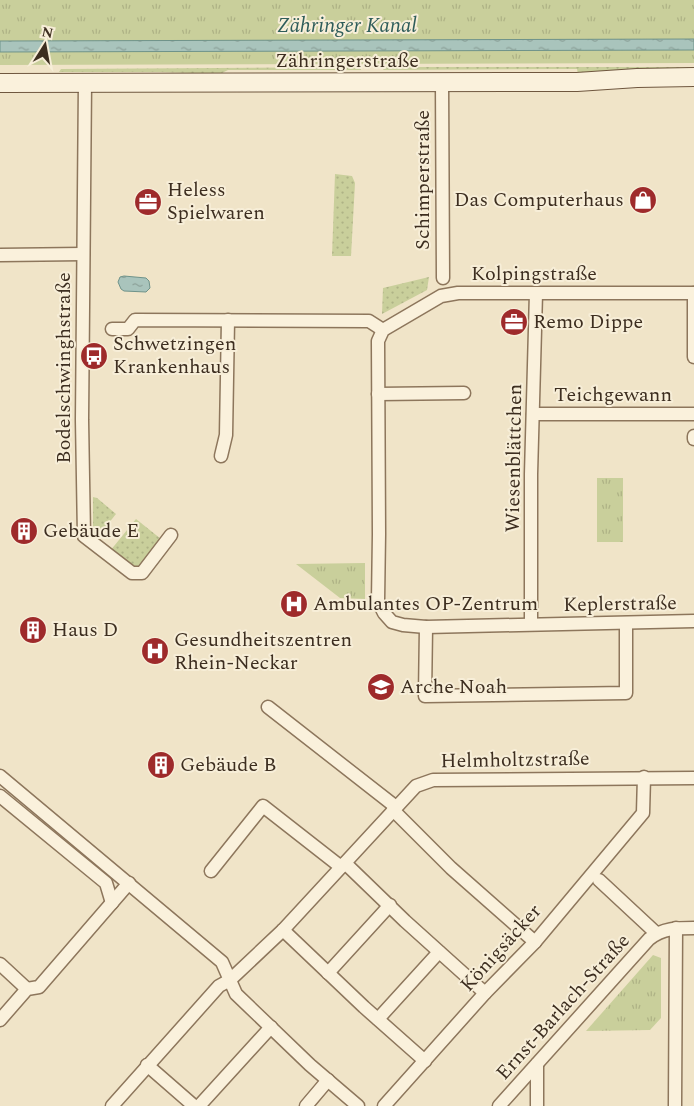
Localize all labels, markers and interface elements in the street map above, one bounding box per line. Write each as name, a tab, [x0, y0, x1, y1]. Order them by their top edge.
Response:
water label: Zähringer Kanal	[277, 10, 417, 42]
north arrow	[20, 20, 70, 70]
text: N	[40, 21, 55, 44]
street label: Zähringerstraße	[275, 46, 419, 76]
street label: Schimperstraße	[408, 110, 438, 250]
place label: Heless Spielwaren	[167, 175, 265, 228]
place label: Das Computerhaus	[454, 185, 624, 215]
shop icon: Das Computerhaus	[628, 185, 658, 215]
office icon: Heless Spielwaren	[133, 187, 163, 217]
street label: Kolpingstraße	[471, 259, 597, 289]
street label: Bodelschwinghstraße	[49, 272, 79, 464]
office icon: Remo Dippe	[499, 307, 529, 337]
place label: Remo Dippe	[533, 307, 643, 337]
place label: Schwetzingen Krankenhaus	[113, 329, 236, 382]
bus stop icon: Schwetzingen Krankenhaus	[79, 341, 109, 371]
street label: Teichgewann	[554, 380, 672, 410]
street label: Wiesenblättchen	[498, 383, 530, 533]
building icon: Gebäude E	[9, 516, 39, 546]
place label: Gebäude E	[43, 516, 139, 546]
street label: Keplerstraße	[563, 588, 677, 620]
hospital icon: Ambulantes OP-Zentrum	[279, 589, 309, 619]
place label: Ambulantes OP-Zentrum	[313, 589, 538, 619]
building icon: Haus D	[18, 615, 48, 645]
place label: Haus D	[52, 615, 118, 645]
place label: Gesundheitszentren Rhein-Neckar	[174, 625, 352, 678]
hospital icon: Gesundheitszentren Rhein-Neckar	[140, 636, 170, 666]
school or university icon: Arche Noah	[366, 672, 396, 702]
place label: Arche Noah	[400, 672, 507, 702]
street label: Helmholtzstraße	[440, 744, 590, 776]
building icon: Gebäude B	[146, 750, 176, 780]
place label: Gebäude B	[180, 750, 276, 780]
street label: Königsäcker	[453, 897, 549, 999]
street label: Ernst-Barlach-Straße	[489, 927, 637, 1087]

